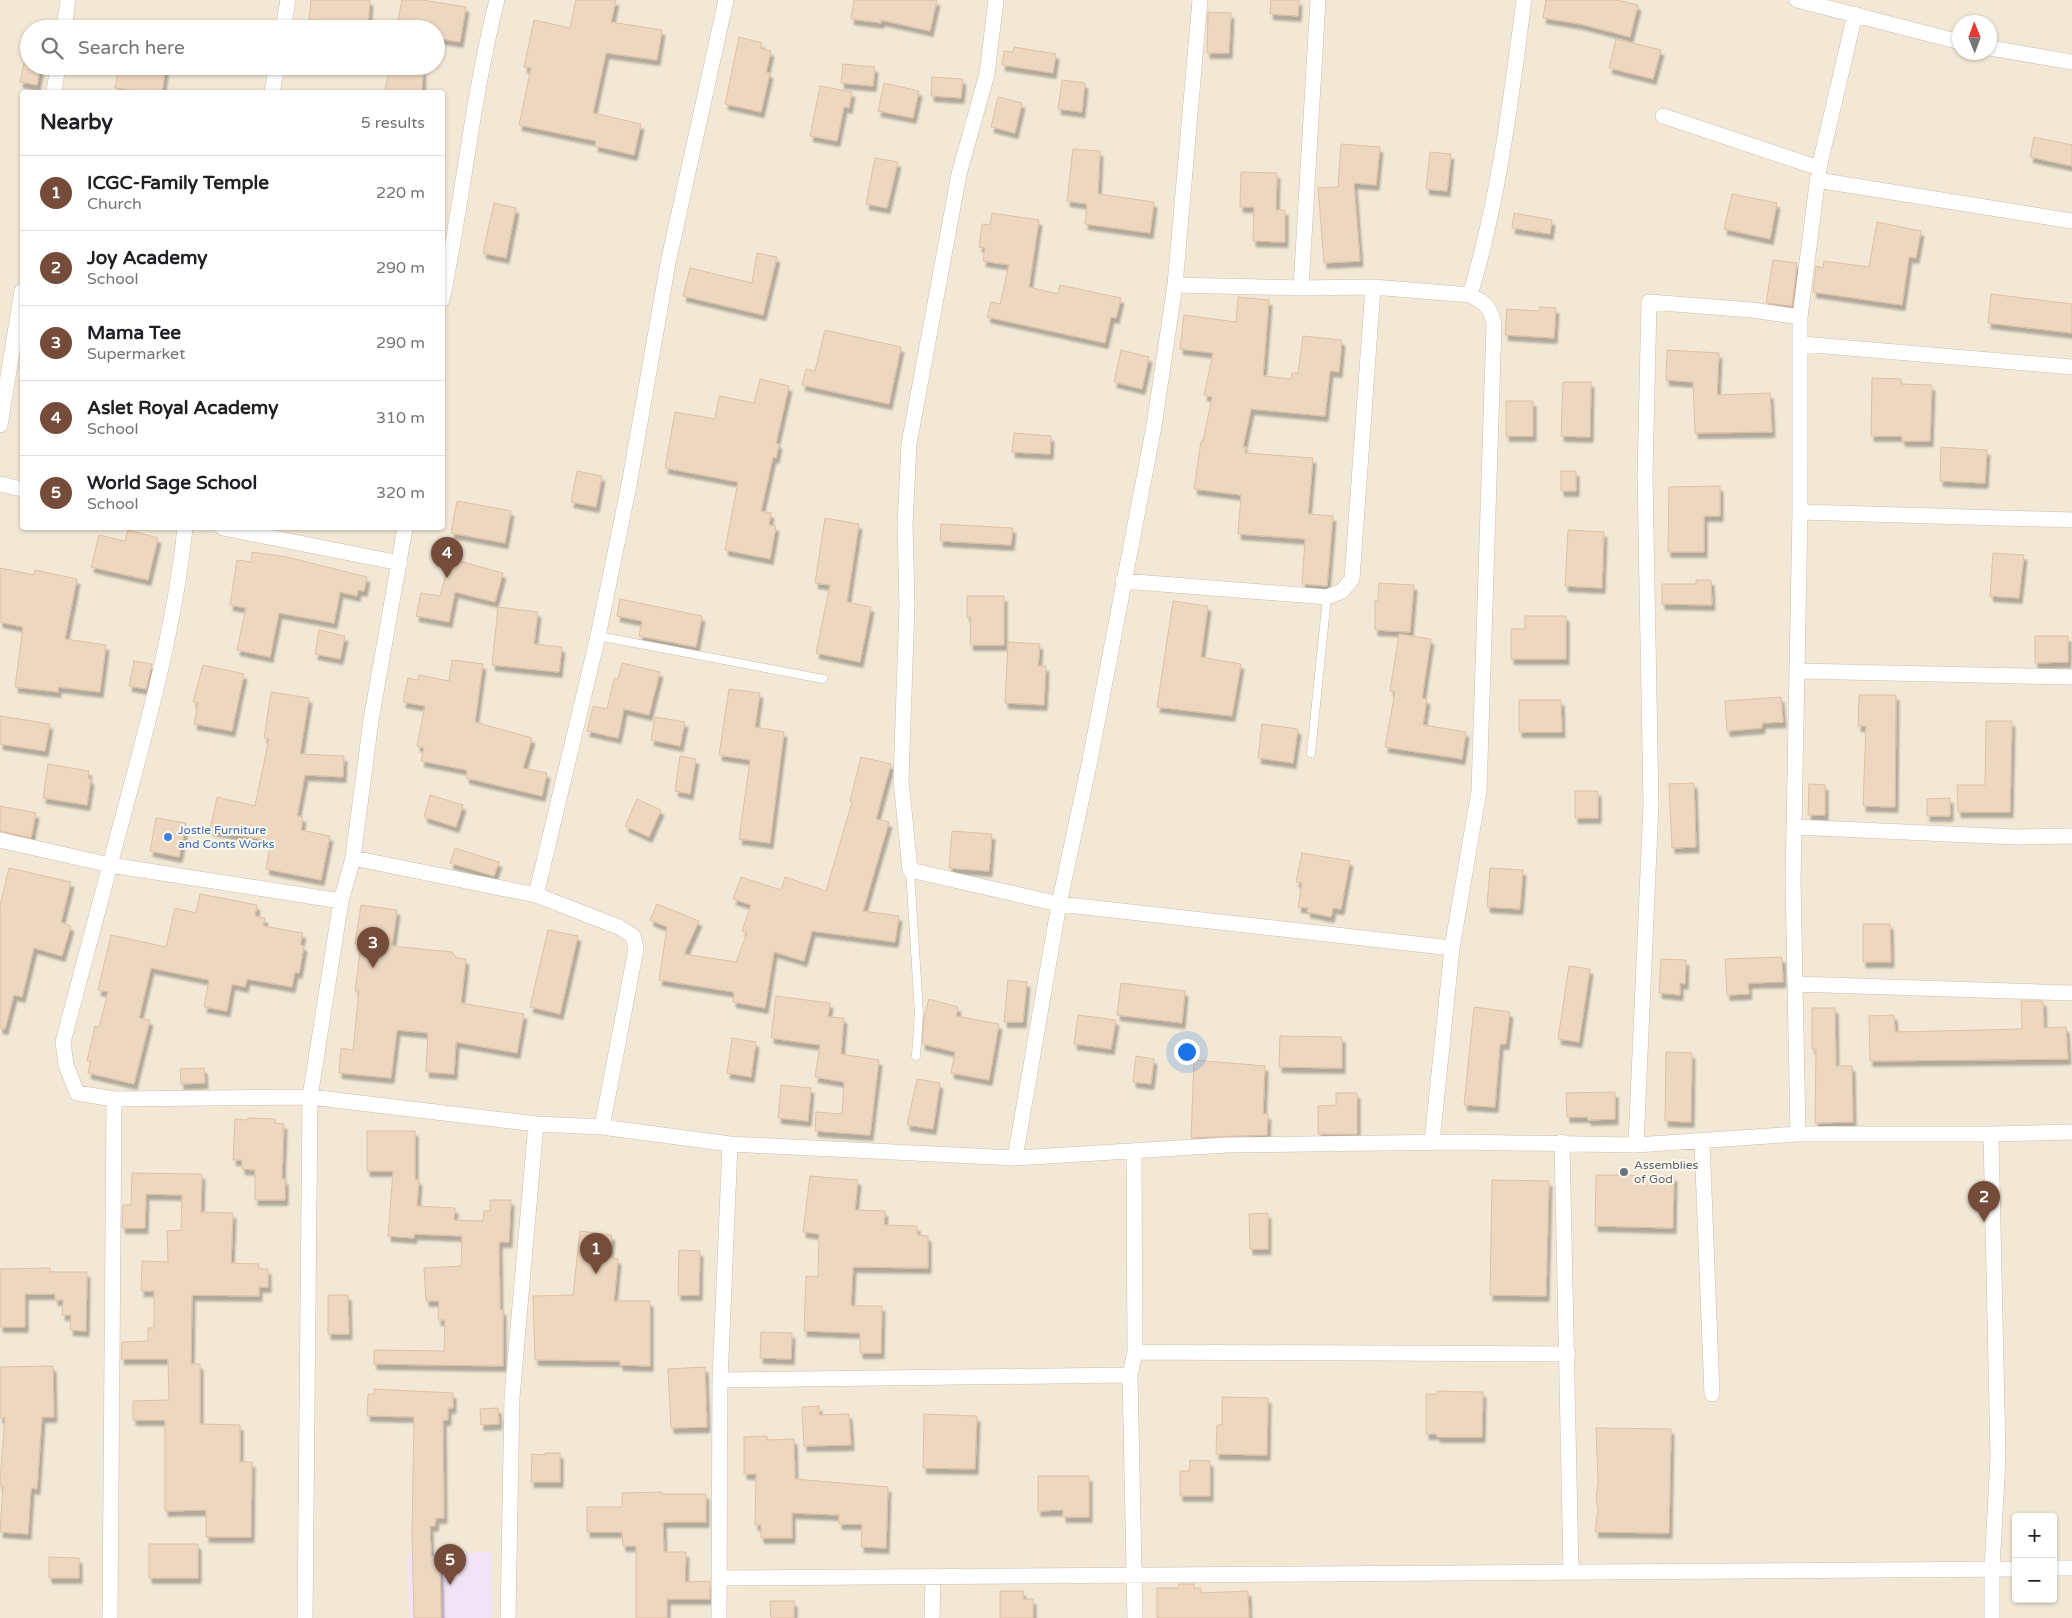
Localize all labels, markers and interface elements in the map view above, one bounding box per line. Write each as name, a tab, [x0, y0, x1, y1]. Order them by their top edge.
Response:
north arrow	[1952, 15, 1997, 60]
search box	[20, 20, 445, 75]
icon: search	[38, 34, 66, 62]
text: Search here	[78, 37, 185, 59]
text: Nearby	[40, 110, 113, 135]
text: 5 results	[361, 113, 425, 133]
text: ICGC-Family Temple	[87, 172, 269, 194]
text: 1	[51, 183, 61, 203]
text: 220 m	[376, 183, 425, 203]
text: Church	[87, 194, 142, 214]
text: Joy Academy	[87, 247, 207, 269]
text: 2	[51, 258, 61, 278]
text: 290 m	[376, 258, 425, 278]
text: School	[87, 269, 139, 289]
text: Mama Tee	[87, 322, 181, 344]
text: 3	[51, 333, 61, 353]
text: 290 m	[376, 333, 425, 353]
text: Supermarket	[87, 344, 185, 364]
text: Aslet Royal Academy	[87, 397, 278, 419]
text: 4	[51, 408, 61, 428]
text: 310 m	[376, 408, 425, 428]
text: School	[87, 419, 139, 439]
text: World Sage School	[87, 472, 257, 494]
text: 5	[51, 483, 61, 503]
text: 320 m	[376, 483, 425, 503]
text: School	[87, 494, 139, 514]
pin: 4	[431, 537, 463, 578]
place label: Jostle Furniture and Conts Works	[178, 823, 275, 851]
marker: Jostle Furniture and Conts Works	[162, 831, 174, 843]
pin: 3	[357, 927, 389, 968]
your location	[1174, 1039, 1200, 1065]
place label: Assemblies of God	[1634, 1158, 1699, 1186]
marker: Assemblies of God	[1618, 1166, 1630, 1178]
pin: 2	[1968, 1181, 2000, 1222]
pin: 1	[580, 1233, 612, 1274]
map controls	[2012, 1513, 2057, 1603]
button: +	[2012, 1513, 2057, 1558]
pin: 5	[434, 1544, 466, 1585]
button: −	[2012, 1558, 2057, 1603]

